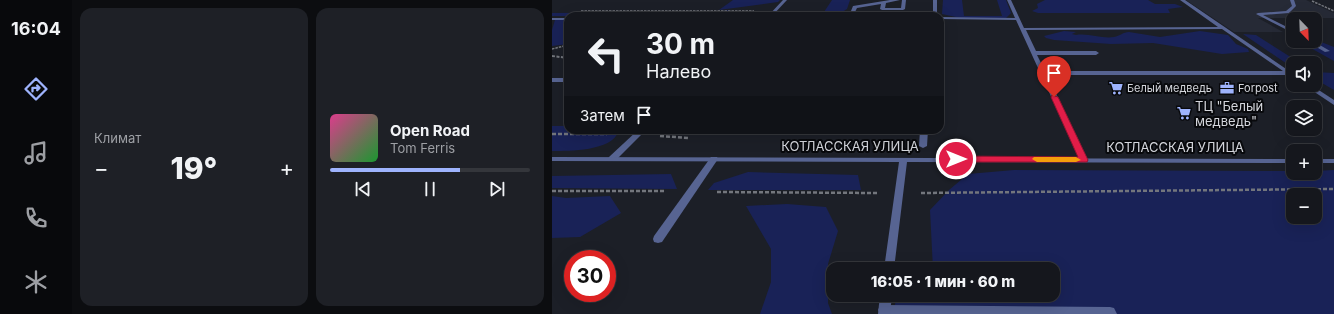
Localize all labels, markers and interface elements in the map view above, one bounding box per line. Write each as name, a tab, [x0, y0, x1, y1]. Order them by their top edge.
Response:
north arrow	[1286, 12, 1322, 48]
map controls	[1286, 12, 1322, 224]
text: 16:04	[11, 18, 61, 39]
text: 30 m	[646, 27, 715, 61]
icon: left	[580, 28, 632, 80]
pin	[1037, 56, 1071, 97]
button: sound	[1286, 56, 1322, 92]
text: Налево	[646, 61, 711, 82]
icon: arrive	[1043, 62, 1065, 84]
icon: directions	[22, 75, 50, 103]
supermarket icon: Белый медведь	[1108, 80, 1124, 96]
office icon: Forpost	[1219, 80, 1235, 96]
place label: Белый медведь	[1127, 81, 1212, 95]
place label: Forpost	[1238, 81, 1278, 95]
place label: ТЦ "Белый медведь"	[1195, 98, 1263, 129]
button: layers	[1286, 100, 1322, 136]
icon: arrive	[633, 104, 655, 126]
supermarket icon: ТЦ "Белый медведь"	[1176, 105, 1192, 121]
text: Затем	[580, 106, 625, 125]
text: Open Road	[390, 121, 470, 140]
text: Климат	[94, 130, 141, 146]
street label: КОТЛАССКАЯ УЛИЦА	[781, 138, 919, 154]
position arrow	[935, 138, 977, 180]
icon: music	[22, 139, 50, 167]
street label: КОТЛАССКАЯ УЛИЦА	[1106, 139, 1244, 155]
text: Tom Ferris	[390, 140, 455, 156]
button: +	[1286, 144, 1322, 180]
text: 19°	[171, 150, 217, 186]
text: −	[94, 155, 109, 181]
text: +	[279, 155, 294, 181]
icon: previous	[352, 178, 374, 200]
icon: pause	[419, 178, 441, 200]
icon: next	[486, 178, 508, 200]
button: −	[1286, 188, 1322, 224]
icon: phone	[22, 204, 50, 232]
speed limit sign: 30	[564, 250, 616, 302]
icon: climate	[22, 268, 50, 296]
text: 16:05 · 1 мин · 60 m	[871, 272, 1015, 291]

